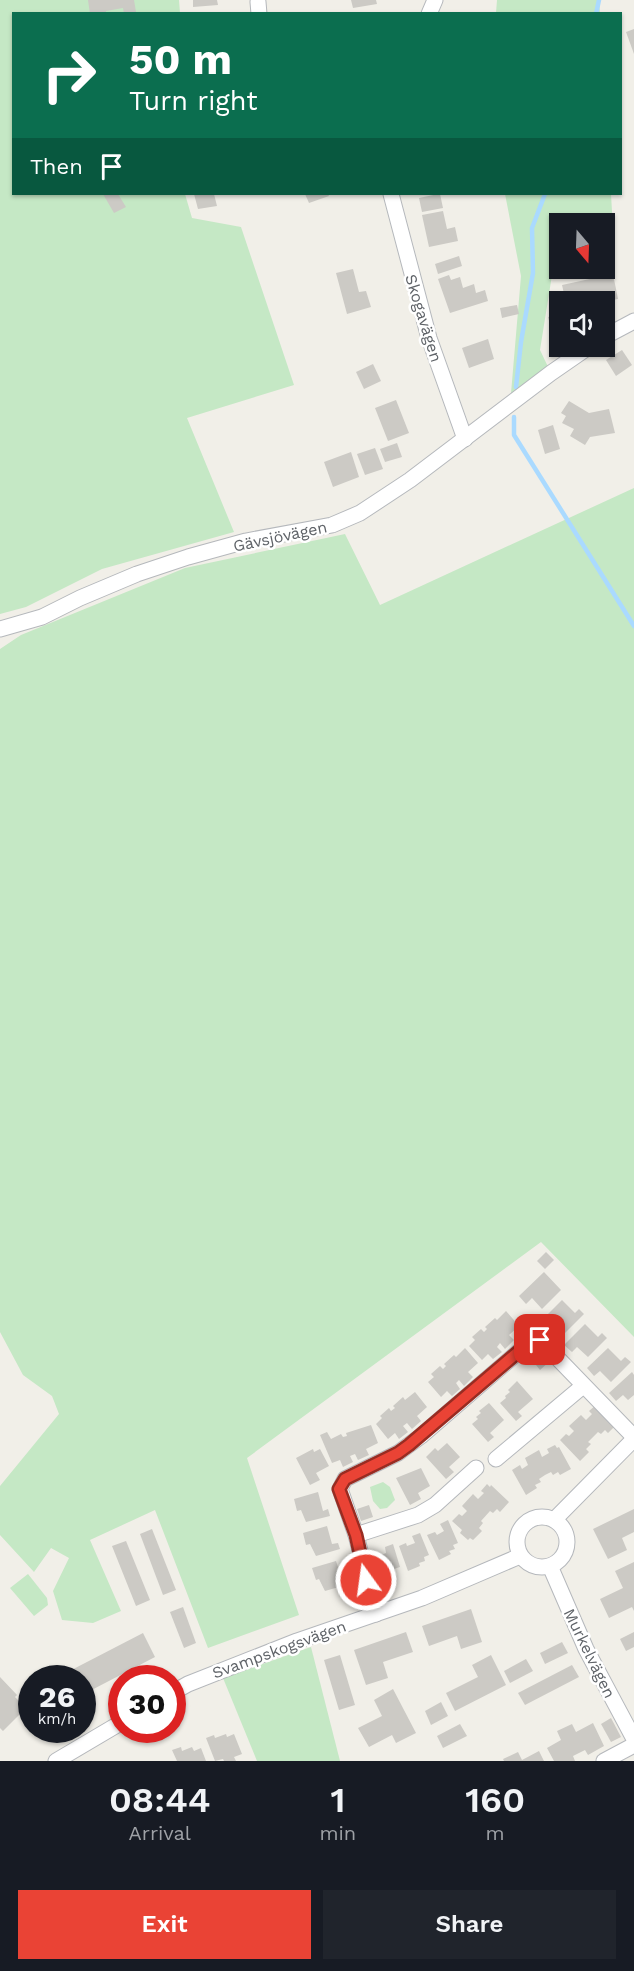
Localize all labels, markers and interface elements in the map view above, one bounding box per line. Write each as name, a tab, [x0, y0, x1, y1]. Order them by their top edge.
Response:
text: 50 m	[129, 35, 232, 84]
icon: right	[30, 36, 108, 114]
text: Turn right	[129, 85, 258, 117]
icon: arrive	[95, 150, 128, 183]
text: Then	[30, 154, 83, 179]
north arrow	[549, 213, 615, 279]
map controls	[549, 213, 615, 357]
street label: Skogavägen	[401, 272, 446, 364]
button: sound	[549, 291, 615, 357]
street label: Gävsjövägen	[231, 517, 329, 556]
pin	[514, 1314, 565, 1365]
icon: arrive	[523, 1323, 556, 1356]
position arrow	[334, 1548, 398, 1612]
street label: Murkelvägen	[560, 1605, 619, 1701]
street label: Svampskogsvägen	[210, 1616, 349, 1683]
speed limit sign: 30	[108, 1665, 186, 1743]
text: 26	[39, 1679, 75, 1714]
text: km/h	[38, 1710, 76, 1728]
text: 08:44	[109, 1779, 211, 1821]
text: 1	[330, 1779, 345, 1821]
text: 160	[465, 1779, 525, 1821]
text: Arrival	[129, 1821, 191, 1845]
text: min	[319, 1821, 356, 1845]
text: m	[486, 1821, 505, 1845]
button: Exit	[18, 1890, 311, 1959]
button: Share	[323, 1890, 616, 1959]

